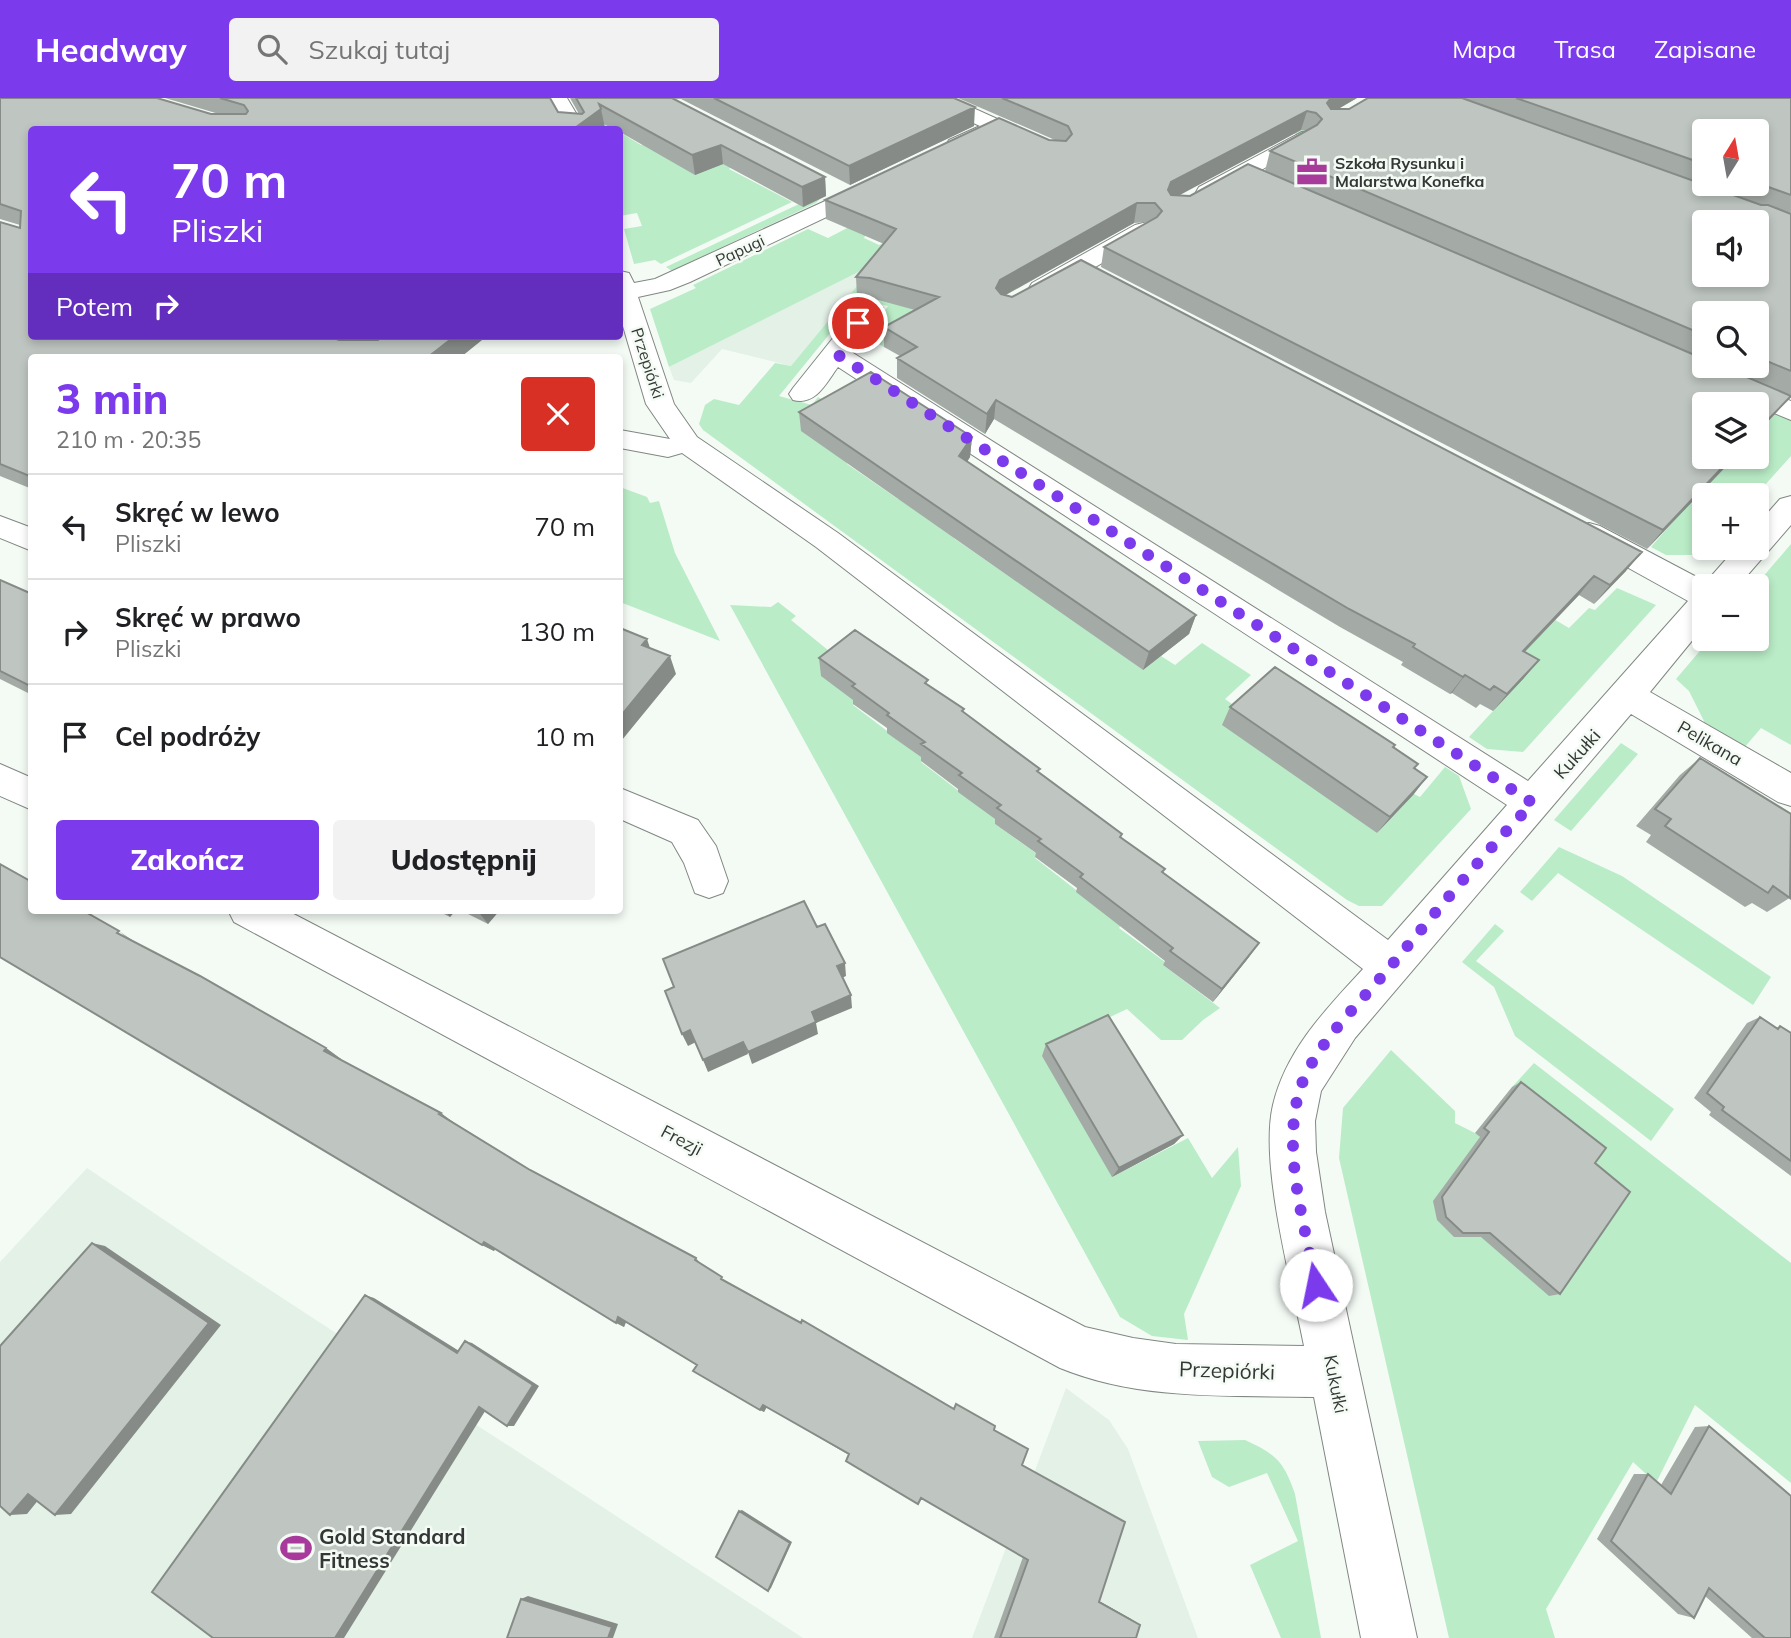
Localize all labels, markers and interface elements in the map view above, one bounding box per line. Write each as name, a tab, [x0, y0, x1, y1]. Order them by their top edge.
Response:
search box	[229, 18, 719, 81]
text: Headway	[35, 29, 187, 70]
icon: search	[253, 30, 291, 68]
text: Szukaj tutaj	[309, 33, 450, 66]
text: Mapa	[1452, 34, 1516, 64]
text: Trasa	[1554, 34, 1616, 64]
text: Zapisane	[1654, 34, 1756, 64]
north arrow	[1692, 119, 1769, 196]
map controls	[1692, 119, 1769, 651]
text: 70 m	[171, 149, 287, 210]
place label: Szkoła Rysunku i Malarstwa Konefka	[1335, 153, 1484, 191]
icon: left	[56, 154, 147, 245]
office icon: Szkoła Rysunku i Malarstwa Konefka	[1295, 155, 1329, 189]
text: Pliszki	[171, 210, 263, 250]
button: sound	[1692, 210, 1769, 287]
street label: Papugi	[712, 230, 768, 270]
icon: right	[147, 287, 185, 325]
text: Potem	[56, 290, 133, 323]
pin	[828, 293, 888, 353]
button: search	[1692, 301, 1769, 378]
icon: arrive	[839, 304, 877, 342]
street label: Przepiórki	[627, 325, 669, 401]
text: 3 min	[56, 372, 169, 425]
button: close	[521, 377, 595, 451]
button: layers	[1692, 392, 1769, 469]
text: 210 m · 20:35	[56, 425, 201, 454]
button: +	[1692, 483, 1769, 560]
text: Skręć w lewo	[115, 496, 280, 529]
icon: left	[56, 508, 94, 546]
text: 70 m	[534, 510, 595, 543]
text: Pliszki	[115, 529, 181, 558]
button: −	[1692, 574, 1769, 651]
text: Skręć w prawo	[115, 601, 301, 634]
icon: right	[56, 613, 94, 651]
text: 130 m	[519, 615, 595, 648]
text: Pliszki	[115, 634, 181, 663]
street label: Pelikana	[1673, 715, 1747, 771]
icon: arrive	[56, 718, 94, 756]
text: Cel podróży	[115, 720, 260, 753]
text: 10 m	[534, 720, 595, 753]
street label: Kukułki	[1549, 724, 1605, 784]
button: Zakończ	[56, 820, 319, 900]
button: Udostępnij	[333, 820, 595, 900]
street label: Frezji	[657, 1120, 707, 1160]
position arrow	[1279, 1248, 1353, 1322]
street label: Kukułki	[1319, 1353, 1353, 1415]
street label: Przepiórki	[1178, 1355, 1276, 1385]
place label: Gold Standard Fitness	[319, 1523, 465, 1573]
sports icon: Gold Standard Fitness	[279, 1531, 313, 1565]

